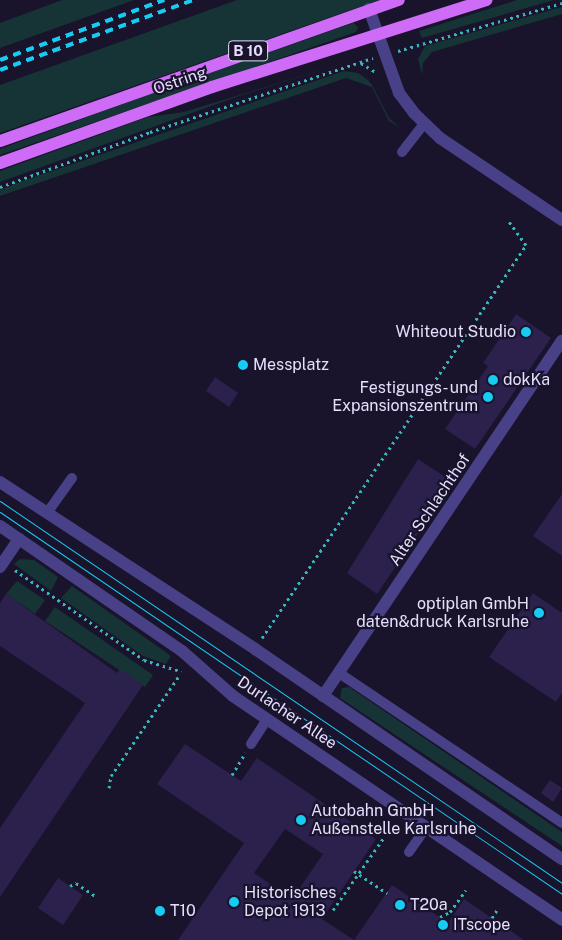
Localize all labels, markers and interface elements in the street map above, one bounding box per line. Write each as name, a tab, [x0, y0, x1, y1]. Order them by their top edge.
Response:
road number: B 10	[228, 38, 268, 64]
street label: Ostring	[151, 63, 209, 99]
place label: Whiteout Studio	[396, 322, 516, 342]
marker: Whiteout Studio	[520, 326, 532, 338]
place label: Messplatz	[253, 355, 329, 375]
marker: Messplatz	[237, 359, 249, 371]
place label: dokKa	[503, 370, 550, 390]
marker: dokKa	[487, 374, 499, 386]
place label: Festigungs- und Expansionszentrum	[332, 378, 478, 416]
marker: Festigungs- und Expansionszentrum	[482, 391, 494, 403]
street label: Alter Schlachthof	[385, 450, 475, 570]
place label: optiplan GmbH daten&druck Karlsruhe	[356, 594, 529, 632]
marker: optiplan GmbH daten&druck Karlsruhe	[533, 607, 545, 619]
street label: Durlacher Allee	[234, 673, 340, 753]
place label: Autobahn GmbH Außenstelle Karlsruhe	[311, 801, 477, 839]
marker: Autobahn GmbH Außenstelle Karlsruhe	[295, 814, 307, 826]
place label: Historisches Depot 1913	[244, 883, 336, 921]
place label: T20a	[410, 895, 448, 915]
marker: Historisches Depot 1913	[228, 896, 240, 908]
marker: T20a	[394, 899, 406, 911]
place label: T10	[170, 901, 196, 921]
marker: T10	[154, 905, 166, 917]
place label: ITscope	[453, 915, 510, 935]
marker: ITscope	[437, 919, 449, 931]

